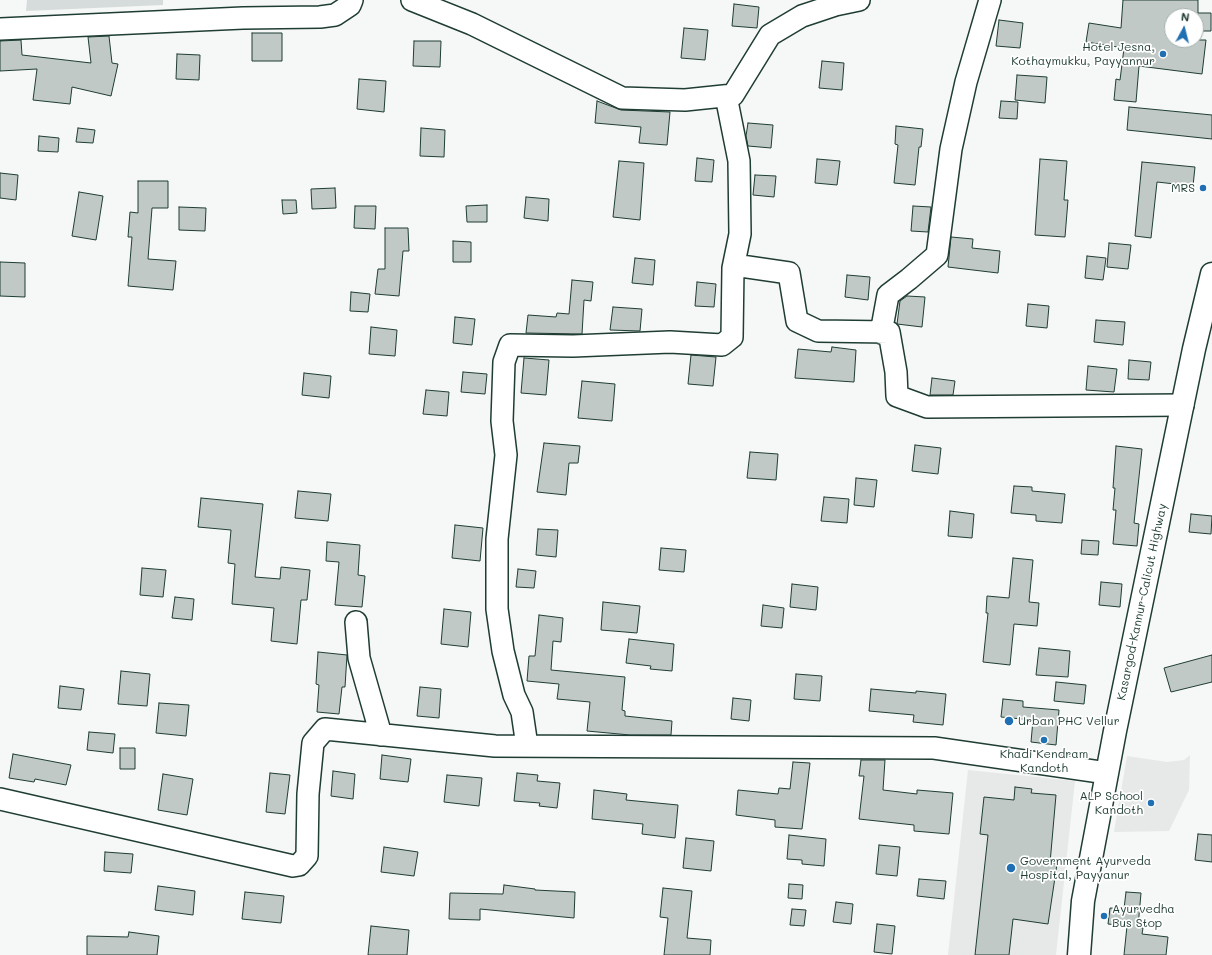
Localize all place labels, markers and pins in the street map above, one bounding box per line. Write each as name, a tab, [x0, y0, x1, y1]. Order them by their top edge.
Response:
place label: Hotel Jesna, Kothaymukku, Payyannur	[1011, 40, 1155, 68]
marker: Hotel Jesna, Kothaymukku, Payyannur	[1158, 49, 1168, 59]
place label: MRS	[1171, 181, 1195, 195]
marker: MRS	[1198, 183, 1208, 193]
place label: Urban PHC Vellur	[1018, 714, 1120, 728]
marker: Urban PHC Vellur	[1003, 715, 1015, 727]
marker: Khadi Kendram Kandoth	[1039, 735, 1049, 745]
place label: Khadi Kendram Kandoth	[1000, 747, 1088, 775]
place label: ALP School Kandoth	[1079, 789, 1143, 817]
marker: ALP School Kandoth	[1146, 798, 1156, 808]
place label: Government Ayurveda Hospital, Payyanur	[1020, 854, 1151, 882]
marker: Government Ayurveda Hospital, Payyanur	[1005, 862, 1017, 874]
place label: Ayurvedha Bus Stop	[1112, 902, 1175, 930]
marker: Ayurvedha Bus Stop	[1099, 911, 1109, 921]

